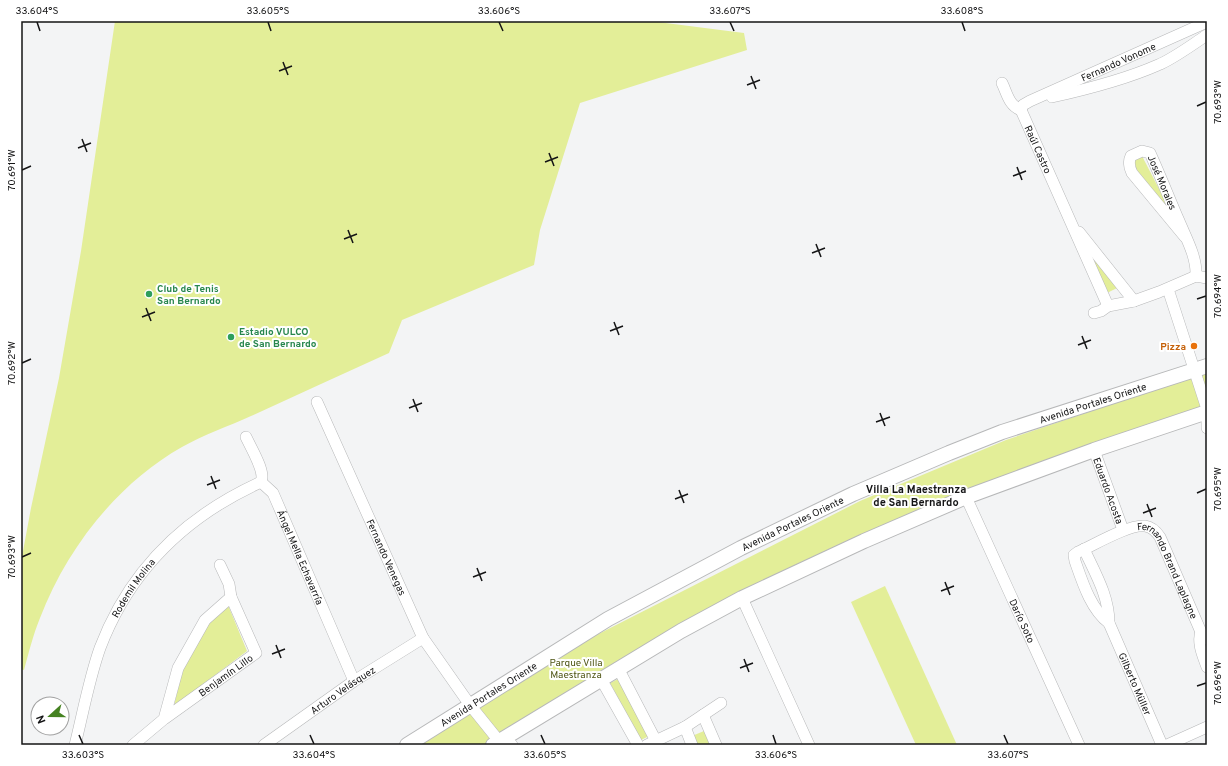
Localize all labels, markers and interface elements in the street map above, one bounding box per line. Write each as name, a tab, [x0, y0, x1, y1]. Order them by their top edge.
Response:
text: 33.604°S	[16, 5, 58, 18]
text: 33.605°S	[247, 5, 289, 18]
text: 33.606°S	[478, 5, 520, 18]
text: 33.607°S	[709, 5, 751, 18]
text: 33.608°S	[941, 5, 983, 18]
street label: Fernando Vonome	[1079, 41, 1158, 85]
text: 70.693°W	[1212, 80, 1225, 124]
street label: Raúl Castro	[1021, 124, 1054, 176]
text: 70.691°W	[6, 149, 19, 191]
street label: José Morales	[1144, 153, 1179, 212]
text: 70.694°W	[1212, 274, 1225, 318]
place label: Club de Tenis San Bernardo	[157, 283, 221, 308]
marker: Club de Tenis San Bernardo	[144, 289, 154, 299]
place label: Estadio VULCO de San Bernardo	[239, 326, 317, 351]
marker: Estadio VULCO de San Bernardo	[226, 332, 236, 342]
text: 70.692°W	[6, 341, 19, 385]
place label: Pizza	[1160, 341, 1186, 354]
marker: Pizza	[1189, 341, 1199, 351]
street label: Avenida Portales Oriente	[1038, 381, 1148, 428]
street label: Eduardo Acosta	[1089, 456, 1125, 526]
text: 70.695°W	[1212, 467, 1225, 511]
district label: Villa La Maestranza de San Bernardo	[866, 483, 966, 510]
street label: Avenida Portales Oriente	[740, 494, 846, 555]
street label: Ángel Mella Echavarría	[273, 508, 325, 607]
street label: Fernando Venegas	[363, 518, 408, 598]
street label: Fernando Brand Laplagne	[1136, 521, 1200, 621]
text: 70.693°W	[6, 535, 19, 579]
street label: Rodemil Molina	[110, 556, 159, 620]
street label: Darío Soto	[1005, 597, 1037, 646]
street label: Gilberto Müller	[1115, 651, 1153, 718]
street label: Benjamín Lillo	[196, 652, 256, 700]
park label: Parque Villa Maestranza	[549, 657, 603, 682]
street label: Avenida Portales Oriente	[438, 660, 540, 731]
text: 70.696°W	[1212, 661, 1225, 705]
street label: Arturo Velásquez	[308, 664, 378, 718]
north arrow	[30, 696, 70, 736]
text: N	[34, 713, 50, 725]
text: 33.603°S	[62, 749, 104, 762]
text: 33.604°S	[293, 749, 335, 762]
text: 33.605°S	[524, 749, 566, 762]
text: 33.606°S	[755, 749, 797, 762]
text: 33.607°S	[987, 749, 1029, 762]

